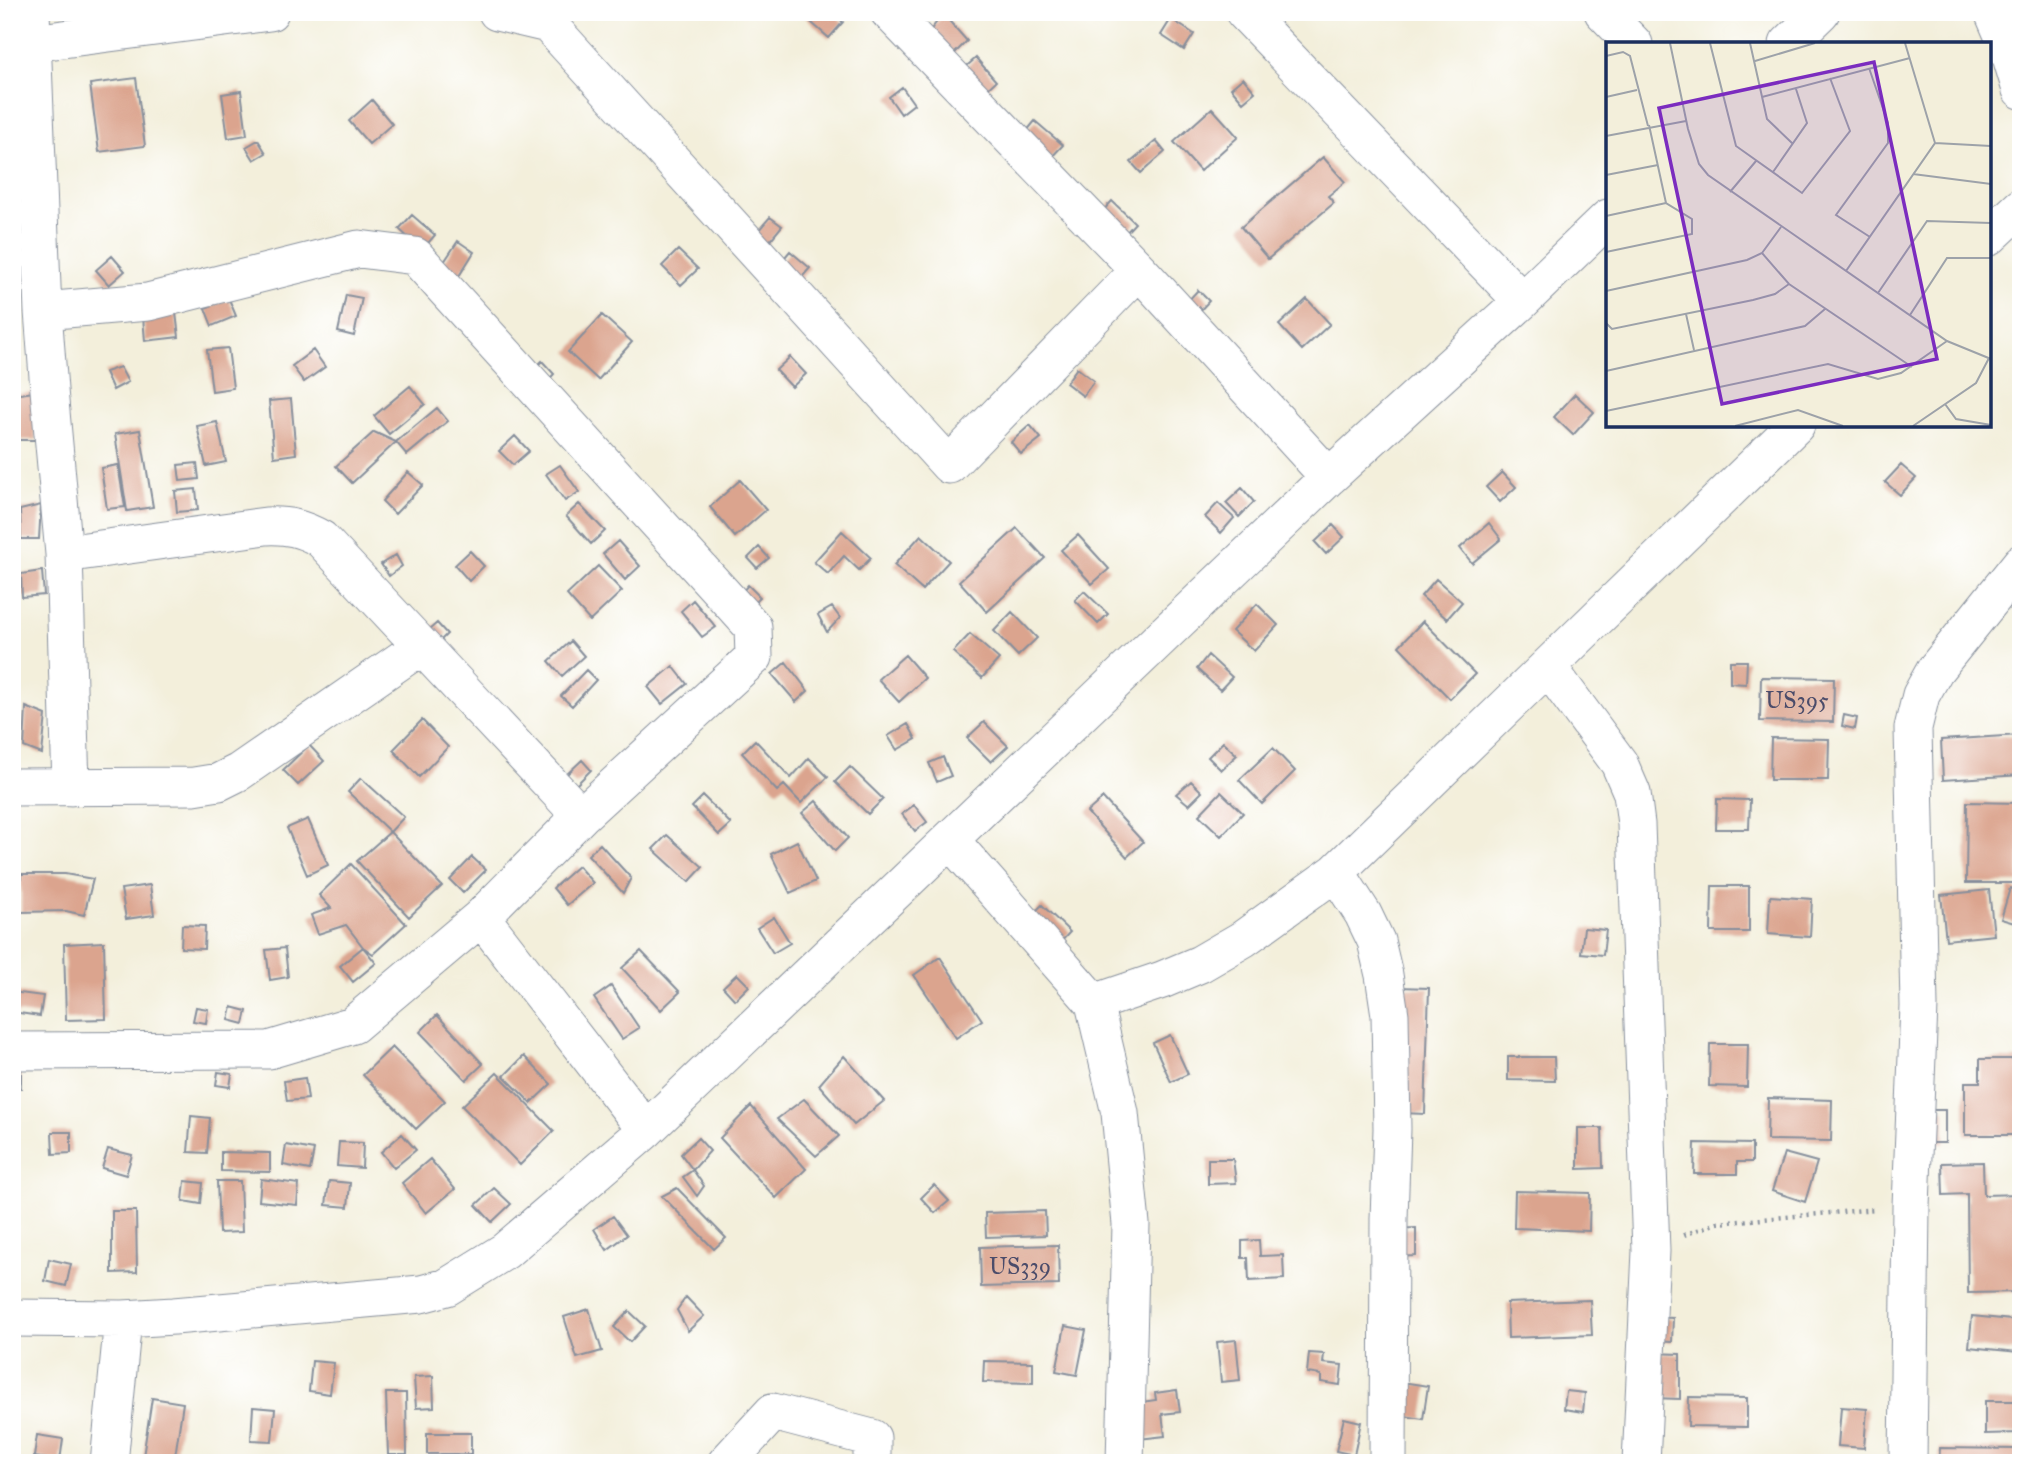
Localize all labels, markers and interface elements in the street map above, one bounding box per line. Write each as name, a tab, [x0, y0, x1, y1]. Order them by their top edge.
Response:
inset map	[1606, 42, 1991, 427]
house number: US395	[1765, 686, 1829, 714]
house number: US339	[989, 1252, 1051, 1280]

